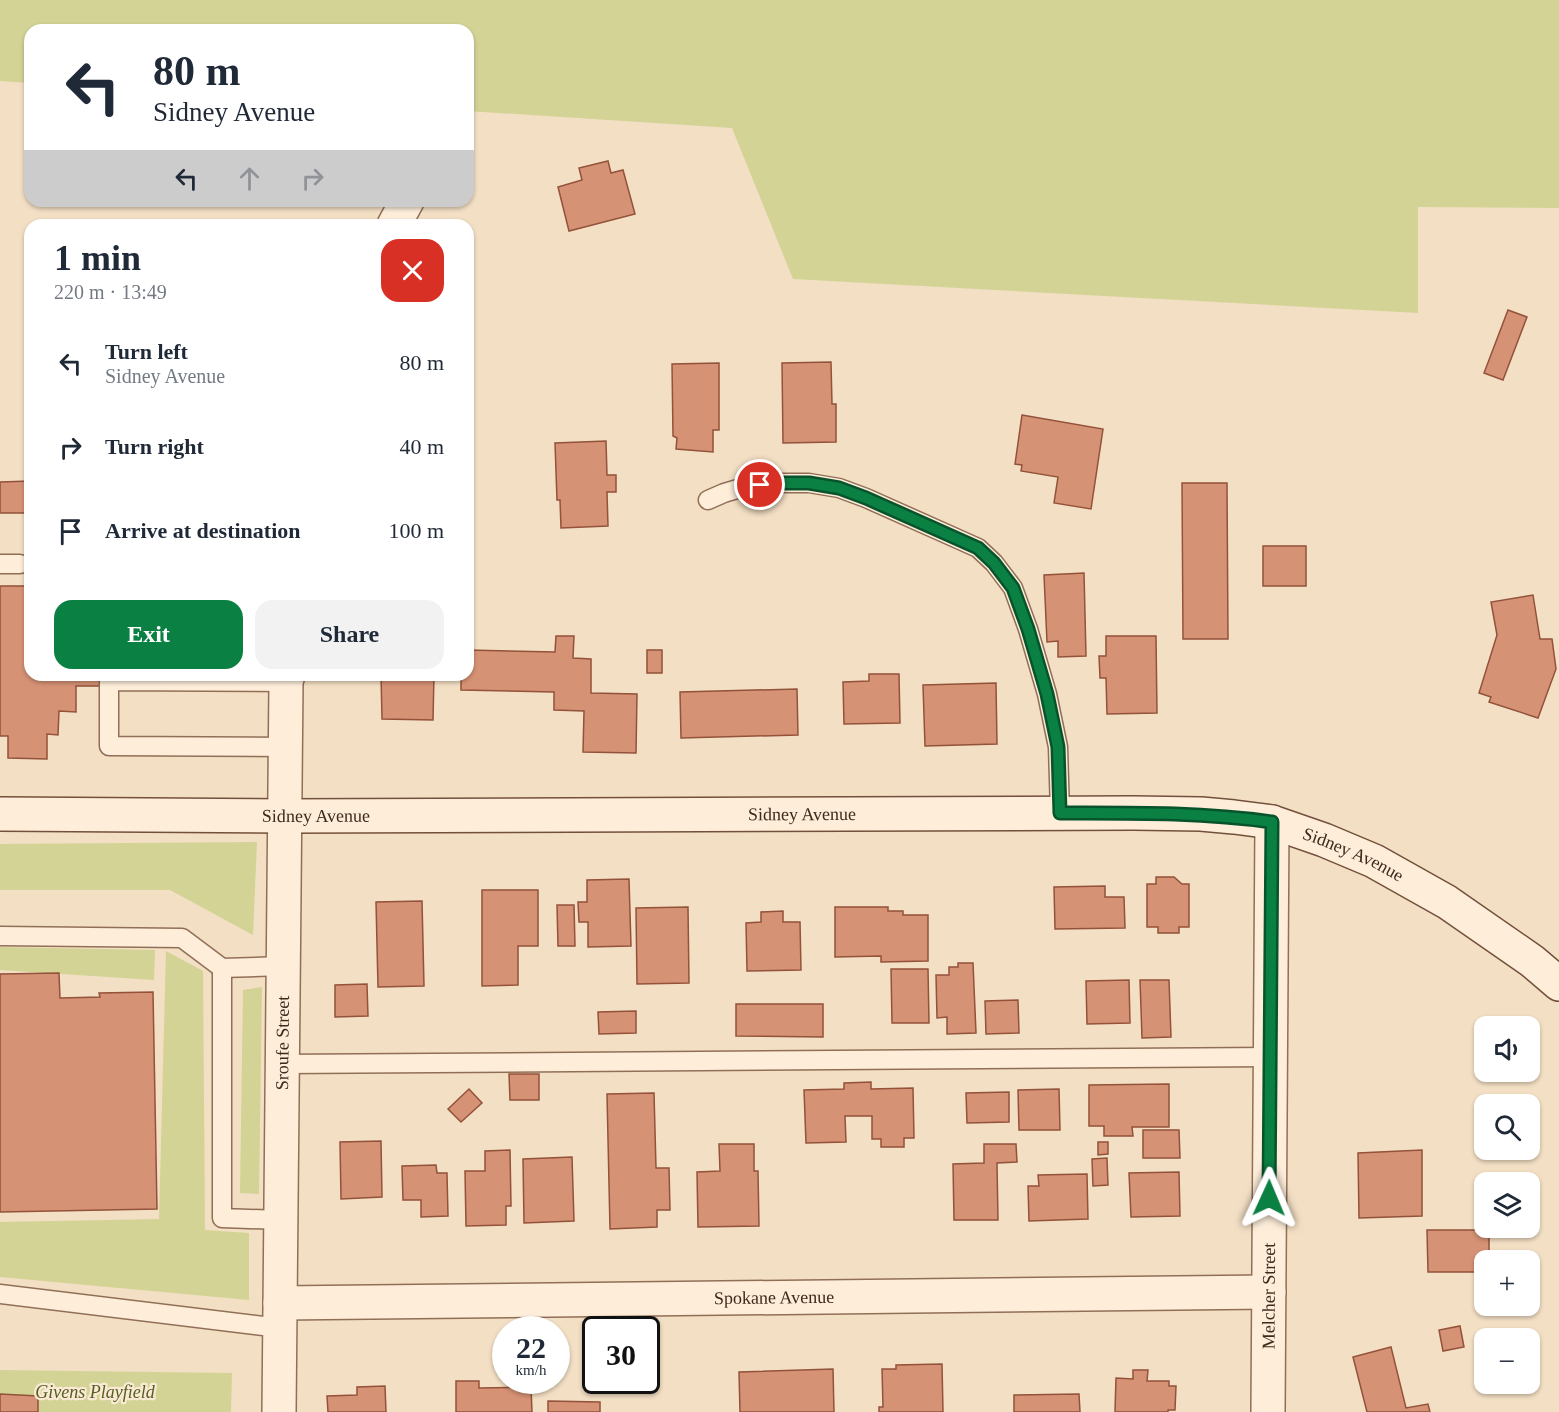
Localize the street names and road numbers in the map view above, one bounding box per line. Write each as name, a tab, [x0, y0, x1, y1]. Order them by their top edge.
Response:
street label: Sidney Avenue	[748, 804, 856, 824]
street label: Sidney Avenue	[262, 806, 370, 826]
street label: Sidney Avenue	[1300, 823, 1407, 886]
street label: Sroufe Street	[272, 996, 293, 1090]
street label: Melcher Street	[1258, 1243, 1279, 1349]
street label: Spokane Avenue	[714, 1287, 834, 1308]

